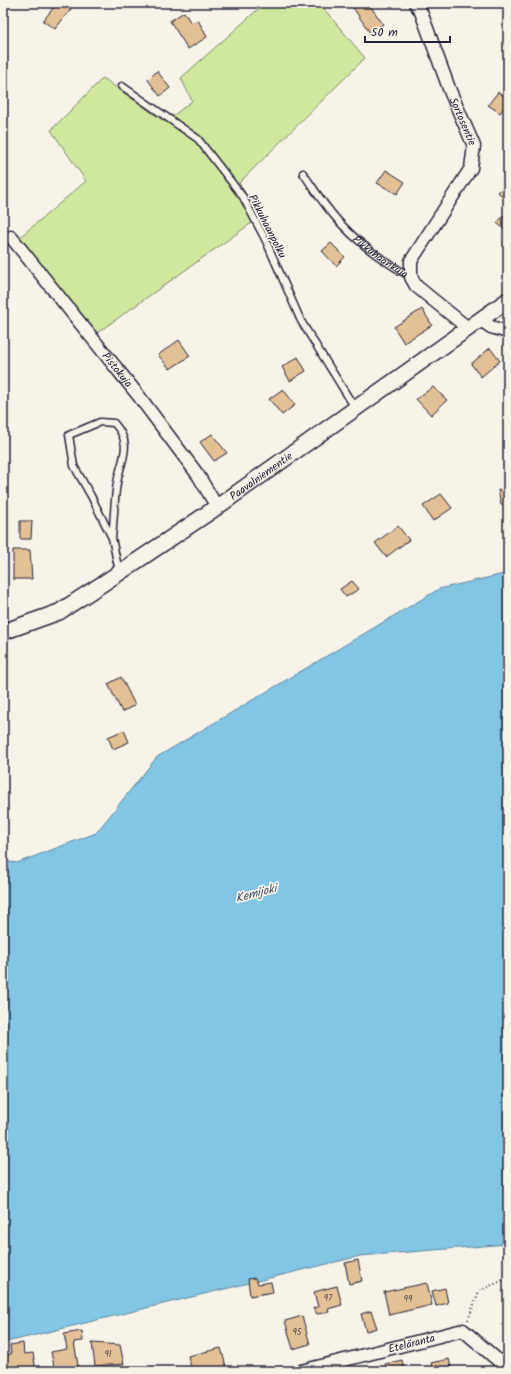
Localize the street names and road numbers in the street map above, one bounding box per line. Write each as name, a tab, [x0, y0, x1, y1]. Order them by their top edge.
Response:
street label: Sortosentie	[444, 95, 481, 149]
street label: Pikkuhaanpolku	[243, 191, 291, 262]
street label: Pikkuhaankuja	[348, 231, 411, 283]
street label: Pistokuja	[97, 349, 137, 392]
street label: Paavalniementie	[226, 448, 297, 505]
street label: Eteläranta	[386, 1329, 437, 1359]

